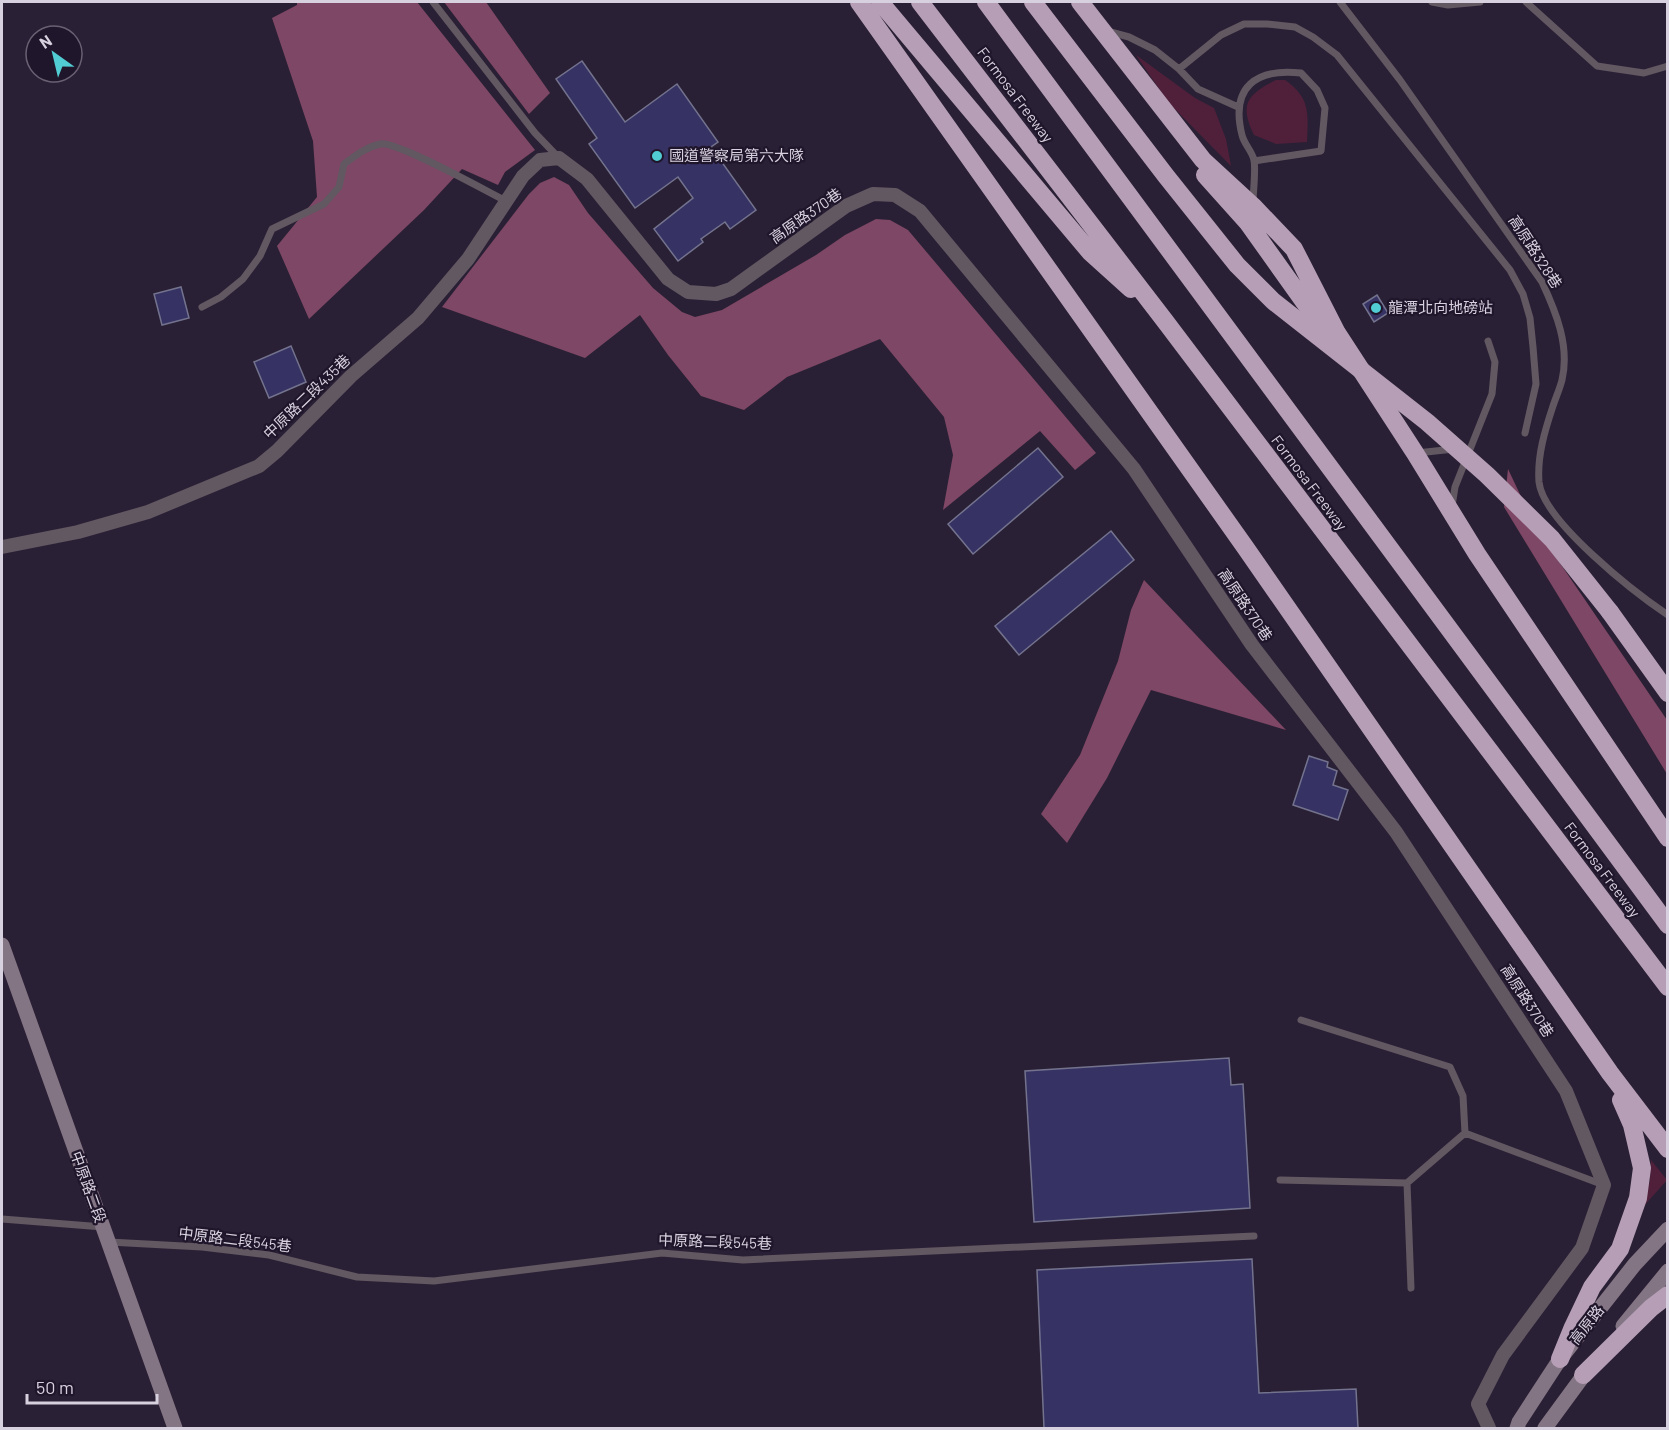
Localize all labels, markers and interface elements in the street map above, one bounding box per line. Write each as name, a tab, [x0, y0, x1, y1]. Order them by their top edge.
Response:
north arrow	[24, 24, 84, 84]
text: N	[36, 30, 55, 52]
street label: Formosa Freeway	[974, 43, 1058, 146]
place label: 國道警察局第六大隊	[669, 146, 804, 164]
marker: 國道警察局第六大隊	[650, 149, 664, 163]
street label: 高原路370巷	[766, 184, 845, 246]
street label: 高原路328巷	[1506, 211, 1566, 291]
place label: 龍潭北向地磅站	[1388, 298, 1493, 316]
marker: 龍潭北向地磅站	[1369, 301, 1383, 315]
street label: 中原路二段435巷	[259, 350, 353, 442]
street label: Formosa Freeway	[1268, 431, 1352, 534]
street label: 高原路370巷	[1215, 565, 1277, 644]
street label: Formosa Freeway	[1561, 818, 1645, 921]
street label: 高原路370巷	[1498, 961, 1558, 1040]
street label: 中原路二段	[68, 1148, 110, 1225]
street label: 中原路二段545巷	[178, 1223, 293, 1255]
street label: 中原路二段545巷	[658, 1230, 772, 1252]
street label: 高原路	[1565, 1301, 1607, 1348]
scale bar	[27, 1367, 158, 1405]
text: 50 m	[36, 1376, 74, 1398]

